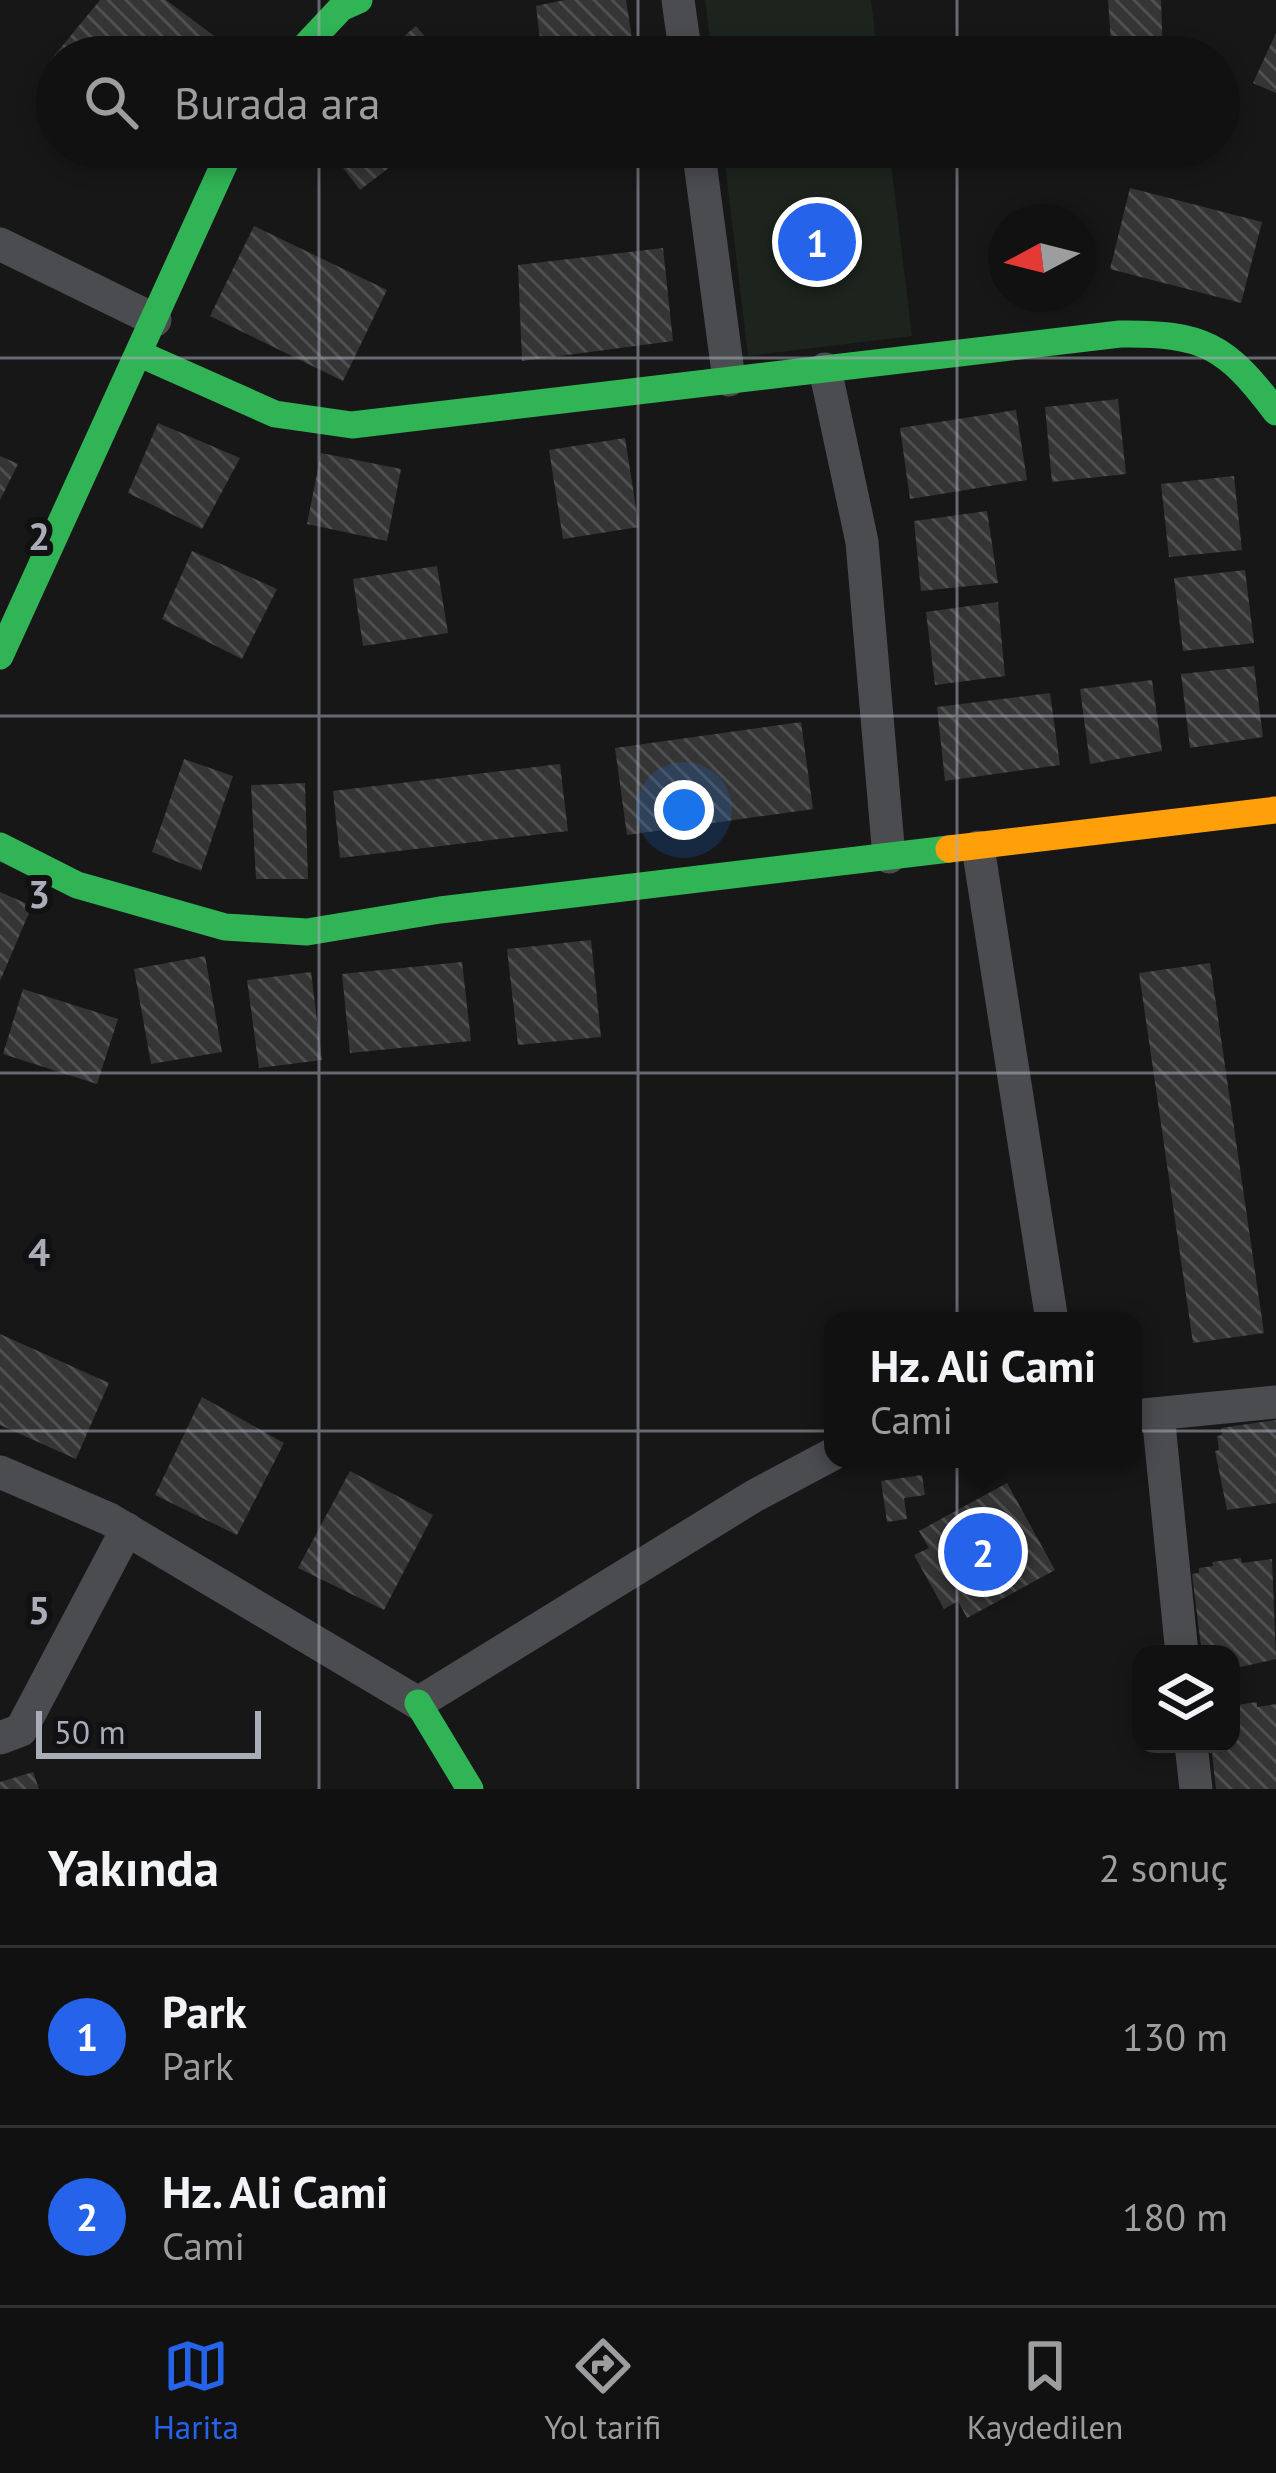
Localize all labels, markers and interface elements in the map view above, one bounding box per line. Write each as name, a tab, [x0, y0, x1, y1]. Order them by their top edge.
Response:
search box	[36, 36, 1240, 168]
icon: search	[78, 69, 144, 135]
text: Burada ara	[174, 73, 381, 131]
pin: 1	[778, 197, 856, 287]
north arrow	[988, 204, 1096, 312]
text: 2	[28, 510, 50, 561]
your location	[654, 780, 714, 840]
text: 3	[28, 868, 50, 919]
text: 4	[28, 1226, 50, 1277]
popup	[824, 1312, 1142, 1468]
text: Hz. Ali Cami	[870, 1336, 1096, 1394]
text: Cami	[870, 1394, 953, 1445]
pin: 2	[944, 1507, 1022, 1597]
text: 5	[28, 1584, 50, 1635]
map controls	[1132, 1645, 1240, 1753]
button: layers	[1132, 1645, 1240, 1753]
scale bar	[36, 1705, 261, 1758]
text: 50 m	[54, 1710, 126, 1753]
text: Yakında	[48, 1834, 219, 1900]
text: 2 sonuç	[1099, 1842, 1228, 1893]
text: Park	[162, 1982, 247, 2040]
text: 1	[76, 2011, 98, 2062]
text: 130 m	[1122, 2011, 1228, 2062]
text: Park	[162, 2040, 234, 2091]
text: Hz. Ali Cami	[162, 2162, 388, 2220]
text: 2	[76, 2191, 98, 2242]
text: 180 m	[1122, 2191, 1228, 2242]
text: Cami	[162, 2220, 245, 2271]
tab: Harita	[153, 2333, 239, 2448]
tab: Yol tarifi	[544, 2333, 661, 2448]
tab: Kaydedilen	[967, 2333, 1123, 2448]

